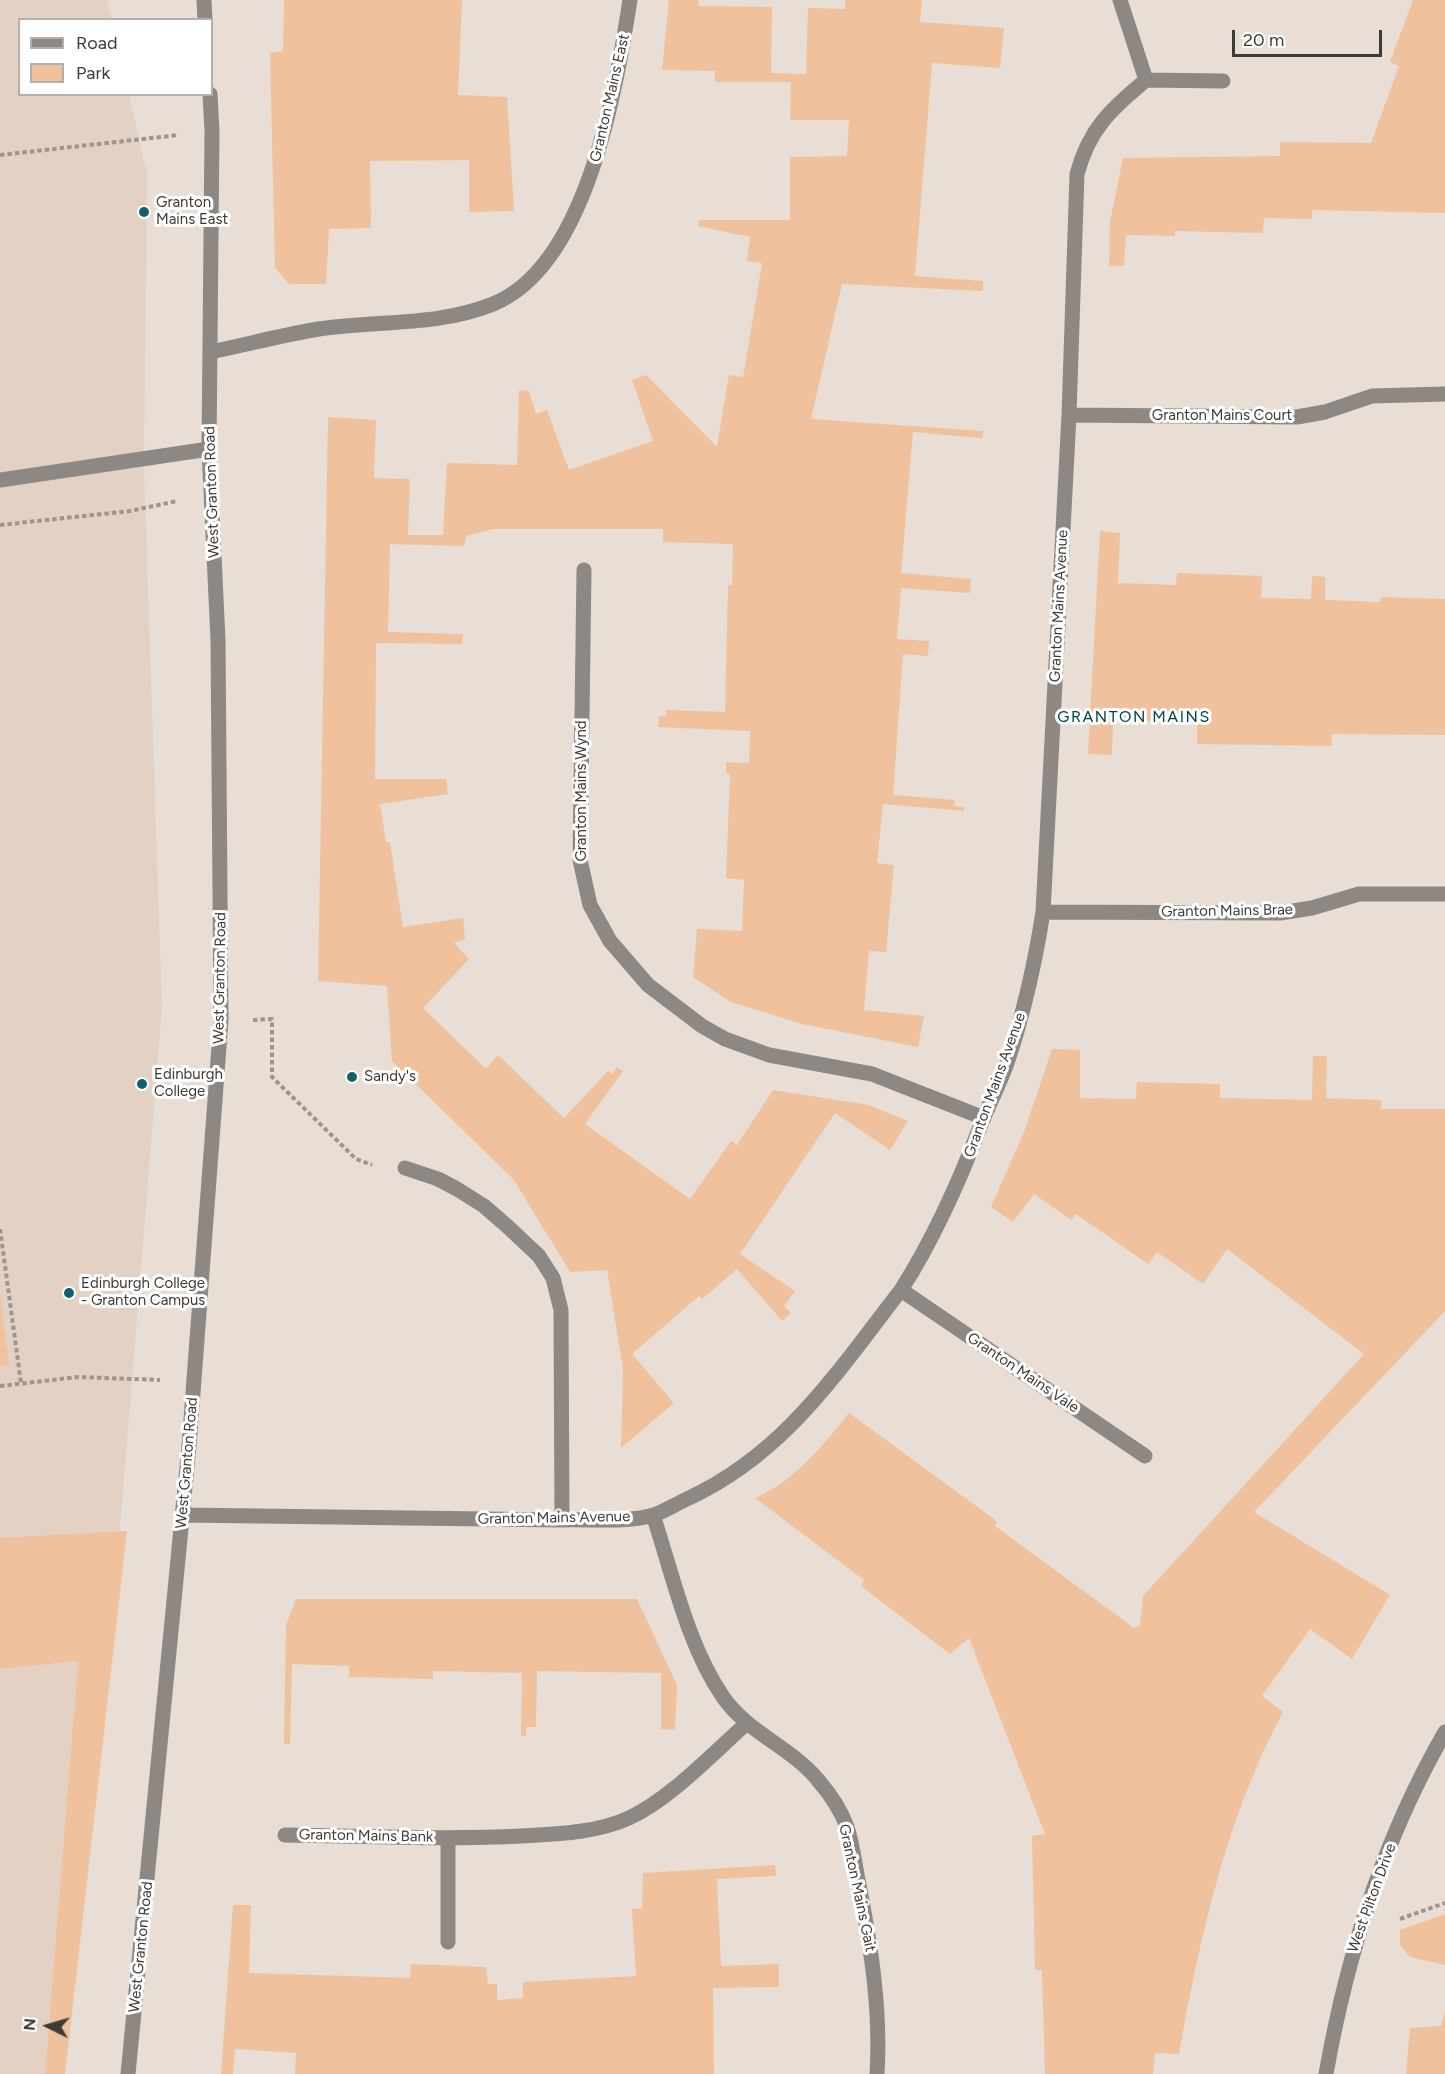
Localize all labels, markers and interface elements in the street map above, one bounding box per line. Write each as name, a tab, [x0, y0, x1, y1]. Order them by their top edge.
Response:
legend	[18, 18, 213, 96]
scale bar	[1235, 18, 1385, 56]
text: 20 m	[1243, 29, 1284, 51]
text: Road	[76, 32, 117, 54]
street label: Granton Mains East	[586, 32, 634, 164]
text: Park	[76, 62, 110, 84]
place label: Granton Mains East	[156, 194, 228, 229]
marker: Granton Mains East	[137, 205, 151, 219]
street label: Granton Mains Court	[1152, 407, 1292, 425]
street label: West Granton Road	[201, 426, 223, 558]
street label: Granton Mains Avenue	[1046, 529, 1072, 683]
district label: GRANTON MAINS	[1057, 707, 1211, 727]
street label: Granton Mains Wynd	[573, 720, 591, 862]
street label: Granton Mains Brae	[1161, 901, 1293, 921]
street label: West Granton Road	[210, 912, 230, 1044]
street label: Granton Mains Avenue	[960, 1010, 1030, 1160]
place label: Edinburgh College	[154, 1066, 223, 1101]
place label: Sandy's	[364, 1068, 416, 1086]
marker: Sandy's	[345, 1070, 359, 1084]
marker: Edinburgh College	[135, 1077, 149, 1091]
place label: Edinburgh College - Granton Campus	[81, 1275, 205, 1310]
marker: Edinburgh College - Granton Campus	[62, 1286, 76, 1300]
street label: Granton Mains Vale	[964, 1329, 1082, 1417]
street label: West Granton Road	[172, 1397, 202, 1529]
street label: Granton Mains Avenue	[478, 1508, 630, 1528]
street label: Granton Mains Gait	[835, 1823, 879, 1953]
street label: Granton Mains Bank	[299, 1826, 433, 1846]
street label: West Pilton Drive	[1344, 1841, 1400, 1955]
street label: West Granton Road	[125, 1881, 157, 2013]
north arrow	[18, 1996, 78, 2056]
text: N	[20, 2017, 40, 2031]

